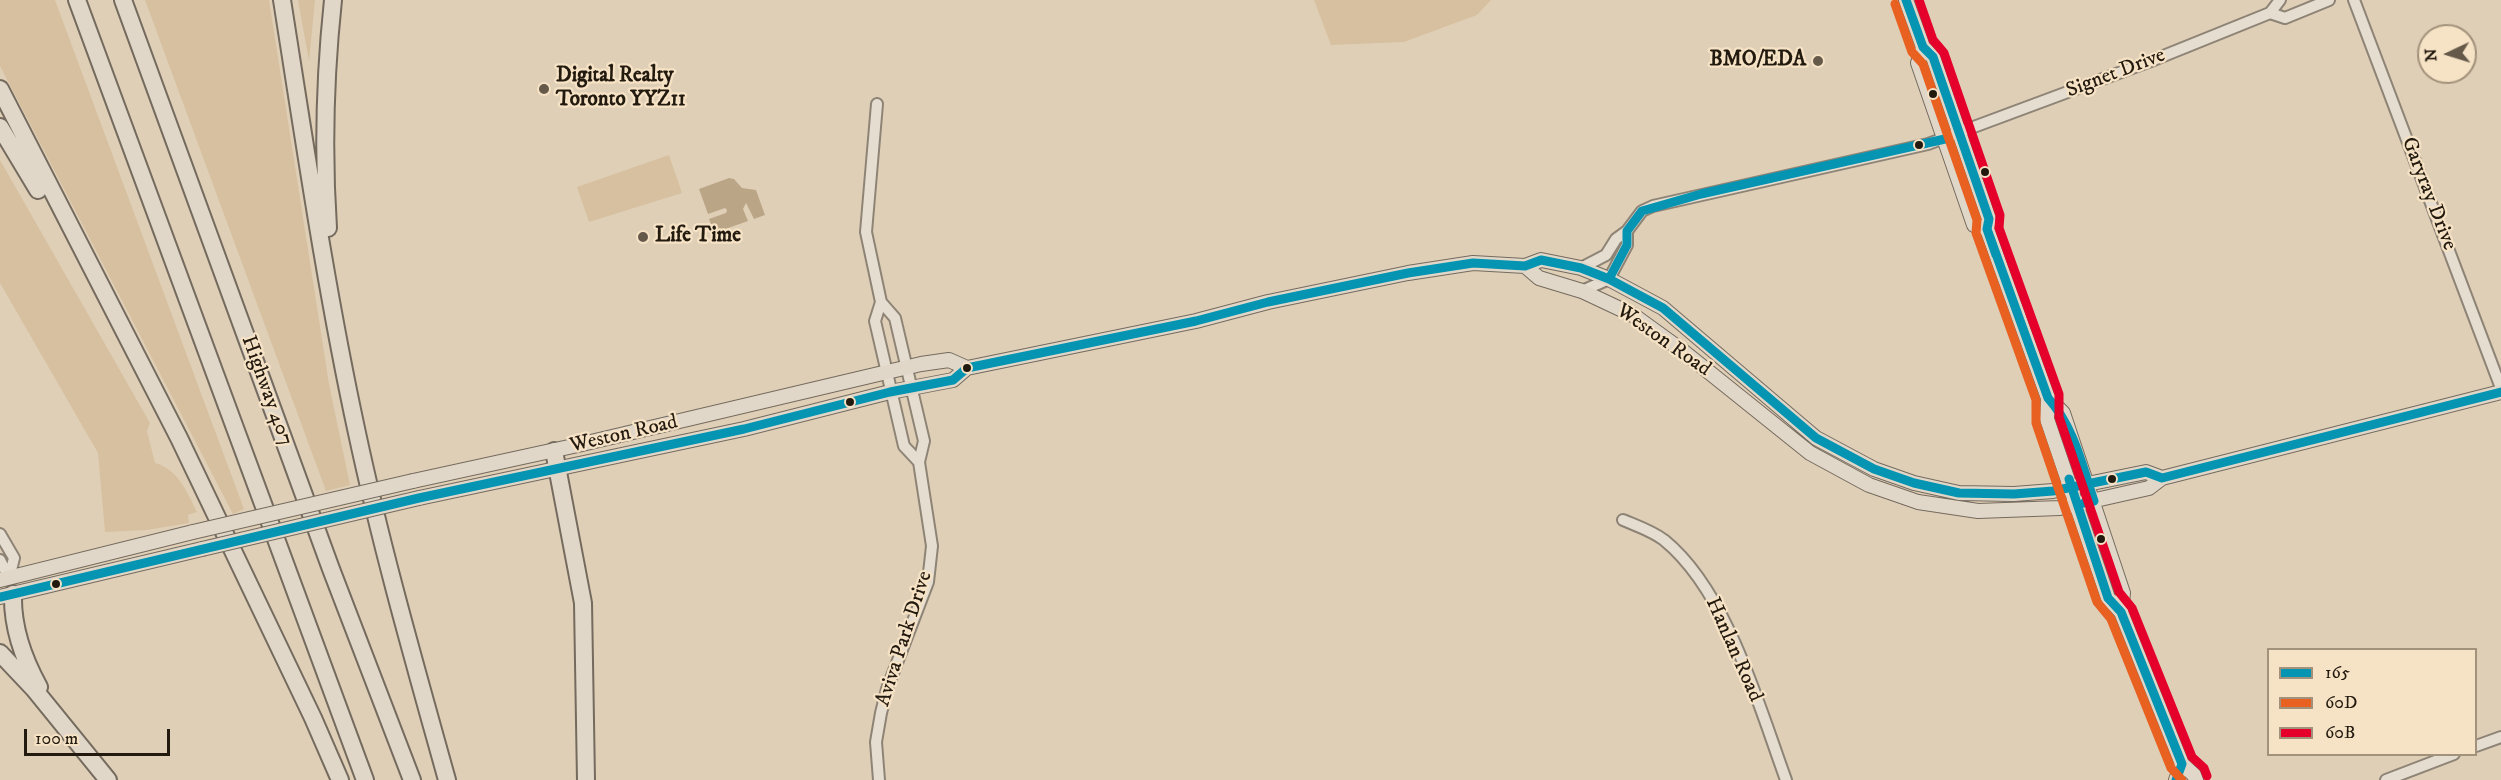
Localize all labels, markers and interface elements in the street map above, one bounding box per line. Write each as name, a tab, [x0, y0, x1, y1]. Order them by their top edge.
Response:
north arrow	[2417, 24, 2477, 84]
street label: Signet Drive	[2063, 44, 2169, 104]
place label: BMO/EDA	[1709, 48, 1806, 74]
text: N	[2421, 48, 2441, 62]
marker: BMO/EDA	[1811, 54, 1825, 68]
place label: Digital Realty Toronto YYZ11	[556, 64, 686, 114]
marker: Digital Realty Toronto YYZ11	[537, 82, 551, 96]
unlabelled marker	[1927, 88, 1939, 100]
street label: Garyray Drive	[2395, 134, 2461, 254]
unlabelled marker	[1913, 139, 1925, 151]
unlabelled marker	[1979, 166, 1991, 178]
place label: Life Time	[655, 224, 741, 250]
marker: Life Time	[636, 230, 650, 244]
street label: Weston Road	[1611, 299, 1715, 383]
street label: Highway 407	[234, 333, 298, 449]
unlabelled marker	[961, 362, 973, 374]
unlabelled marker	[844, 396, 856, 408]
street label: Weston Road	[568, 410, 680, 460]
unlabelled marker	[2106, 473, 2118, 485]
unlabelled marker	[2095, 533, 2107, 545]
street label: Aviva Park Drive	[871, 568, 939, 710]
unlabelled marker	[50, 578, 62, 590]
street label: Hanlan Road	[1699, 594, 1767, 706]
legend	[2267, 648, 2477, 756]
text: 165	[2325, 662, 2350, 684]
text: 60D	[2325, 692, 2357, 714]
scale bar	[27, 717, 172, 755]
text: 60B	[2325, 722, 2355, 744]
text: 100 m	[35, 728, 78, 750]

